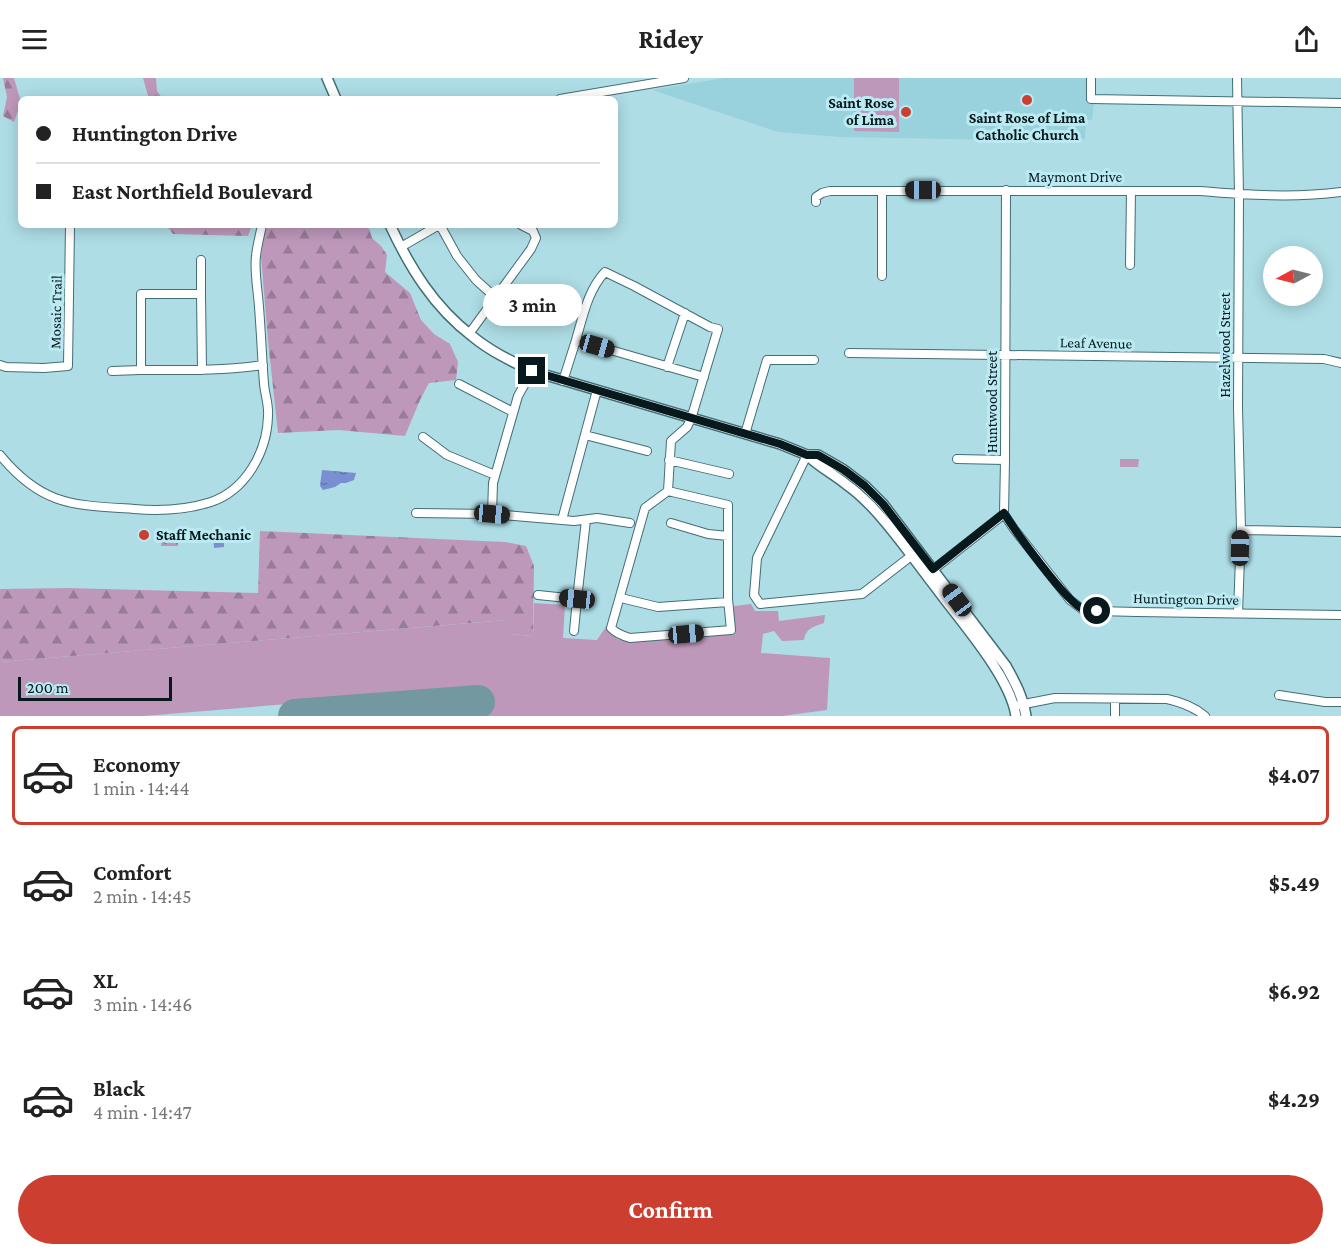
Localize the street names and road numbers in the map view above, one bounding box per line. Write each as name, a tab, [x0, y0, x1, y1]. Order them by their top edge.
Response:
street label: Maymont Drive	[1028, 169, 1123, 186]
street label: Mosaic Trail	[47, 275, 65, 349]
street label: Hazelwood Street	[1217, 291, 1233, 398]
street label: Leaf Avenue	[1060, 334, 1133, 352]
street label: Huntwood Street	[984, 350, 1000, 453]
street label: Huntington Drive	[1133, 590, 1239, 609]

